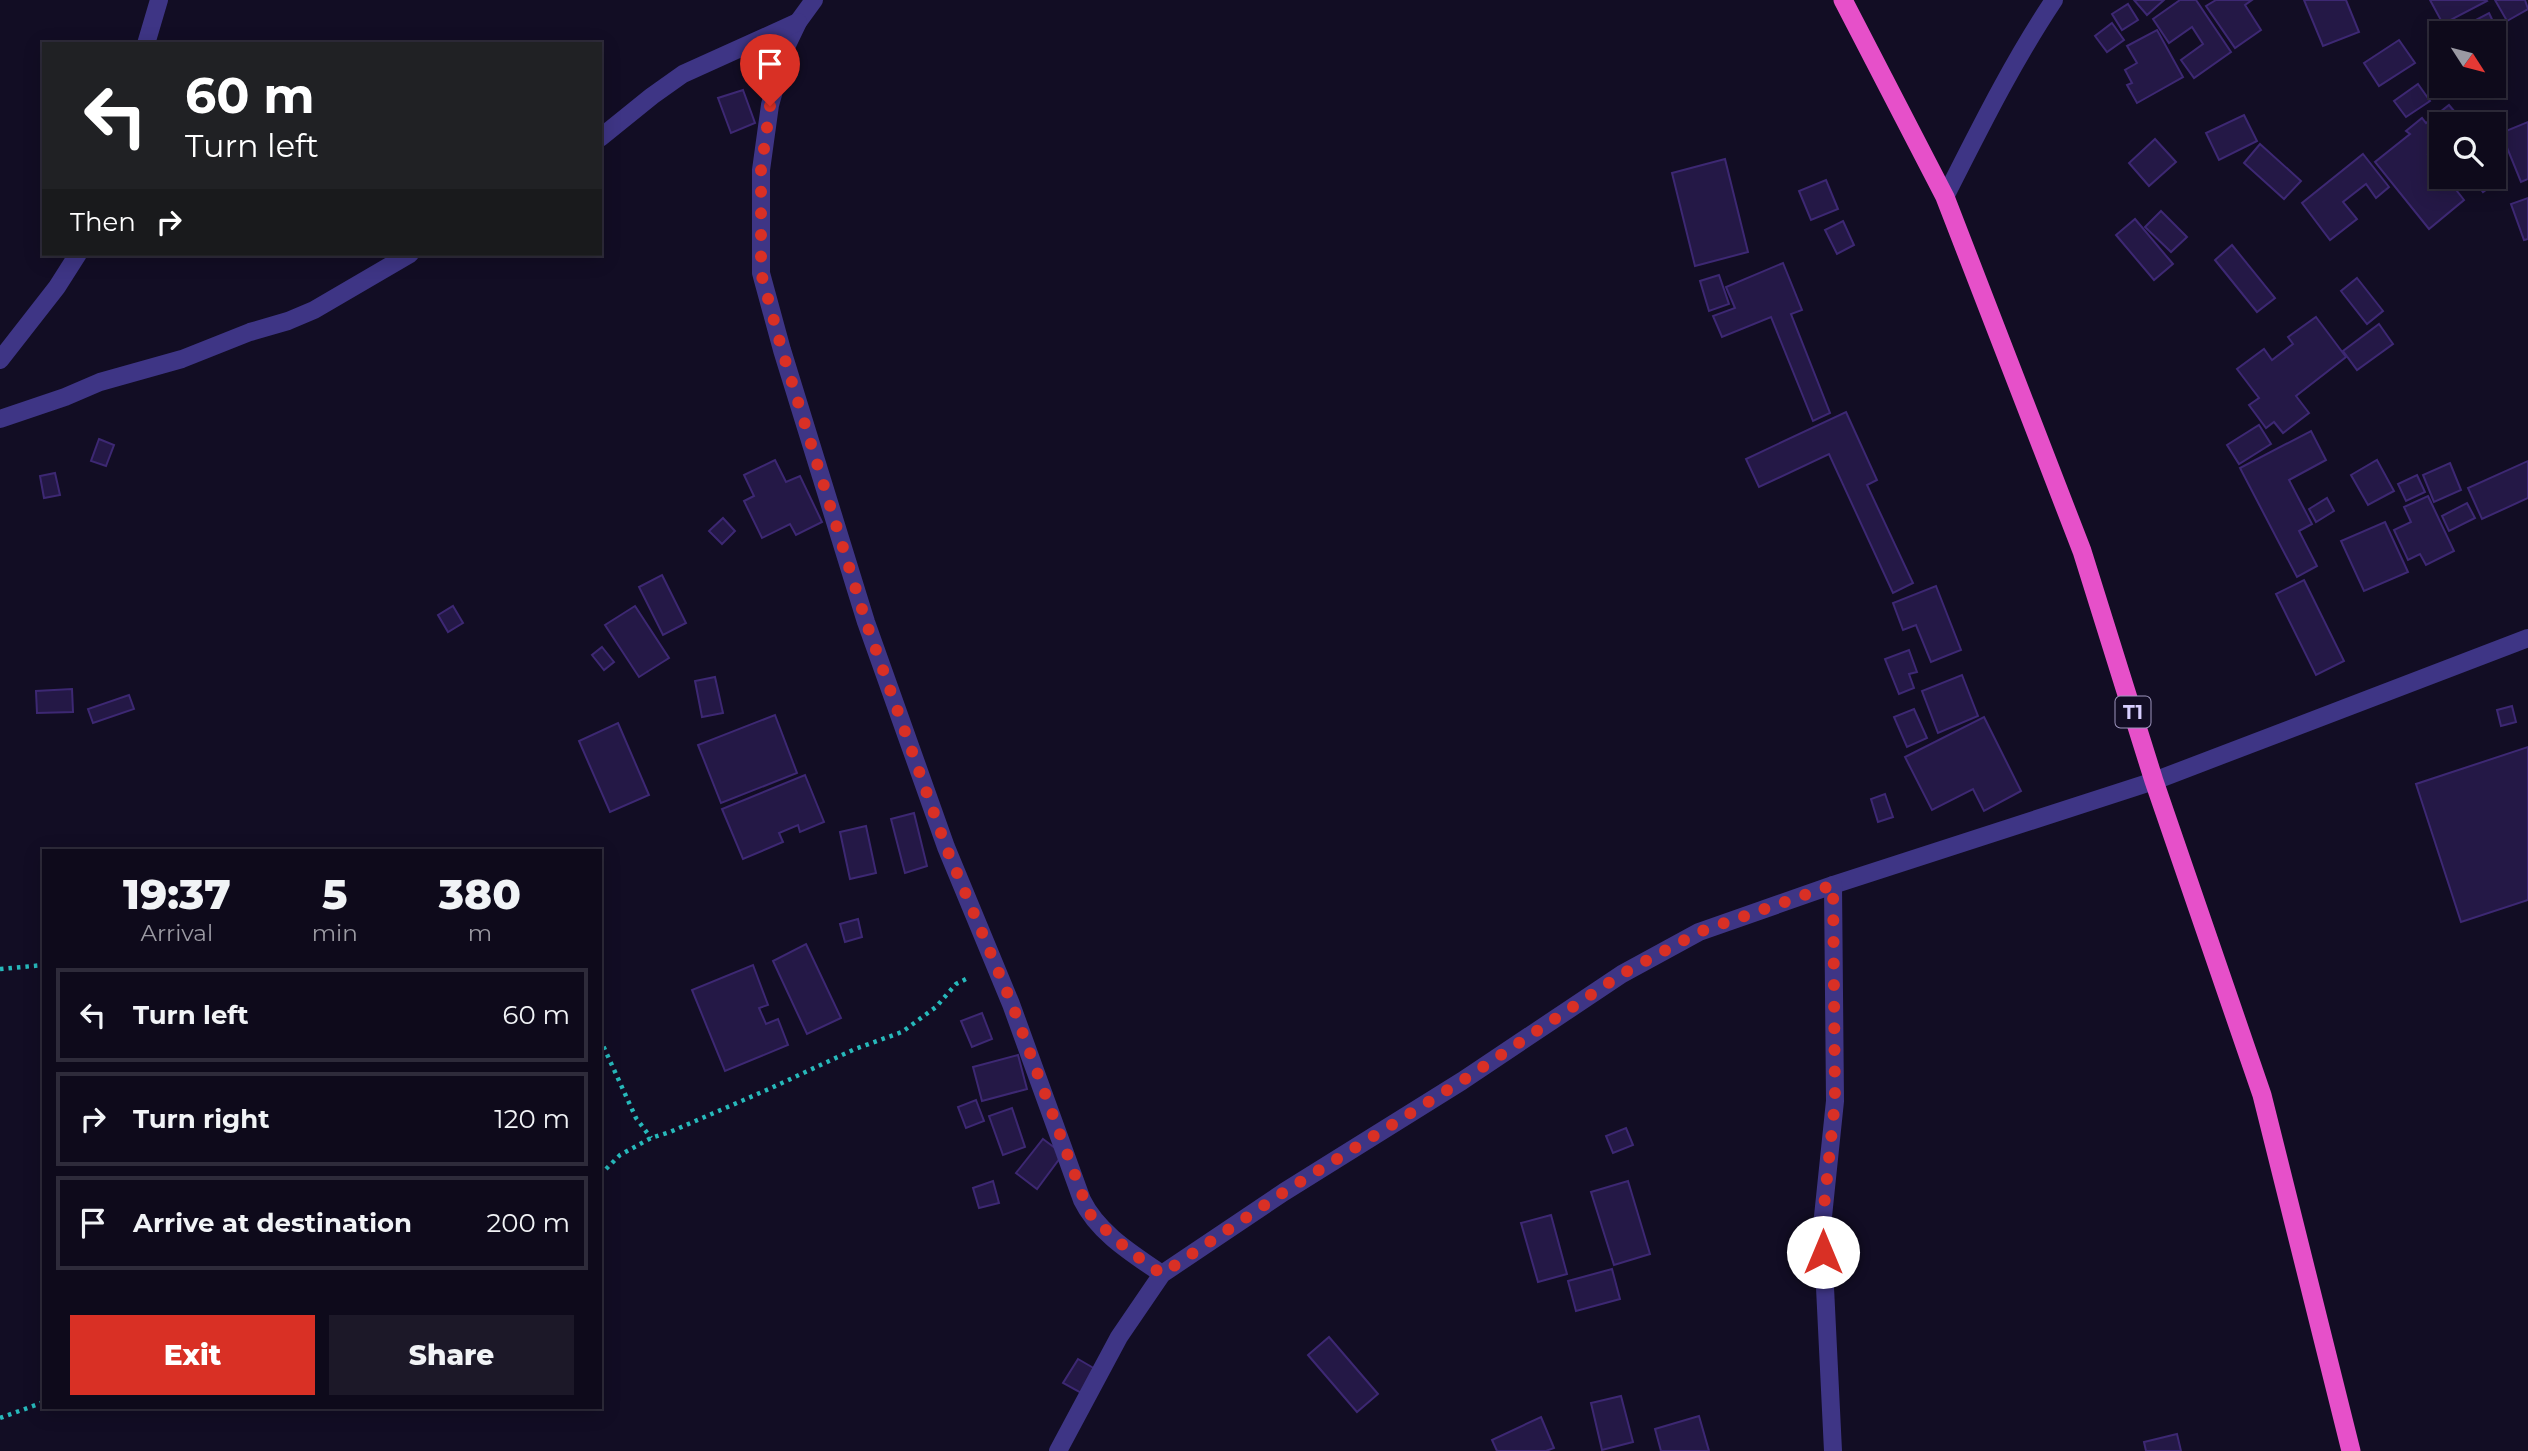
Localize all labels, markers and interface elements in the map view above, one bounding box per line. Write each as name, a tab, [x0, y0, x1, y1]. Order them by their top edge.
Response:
north arrow	[2429, 21, 2506, 98]
map controls	[2429, 21, 2506, 189]
pin	[740, 34, 800, 106]
icon: arrive	[751, 45, 789, 83]
text: 60 m	[185, 66, 315, 125]
icon: left	[70, 70, 161, 161]
button: search	[2429, 112, 2506, 189]
text: Turn left	[185, 126, 319, 165]
icon: right	[150, 203, 188, 241]
text: Then	[70, 206, 136, 238]
road number: T1	[2116, 696, 2150, 727]
text: 19:37	[123, 868, 231, 920]
text: 5	[322, 868, 348, 920]
text: 380	[439, 868, 521, 920]
text: Arrival	[141, 919, 213, 947]
text: min	[312, 919, 358, 947]
text: m	[468, 919, 492, 947]
icon: left	[74, 996, 112, 1034]
text: Turn left	[133, 999, 249, 1031]
text: 60 m	[503, 999, 570, 1031]
icon: right	[74, 1100, 112, 1138]
text: Turn right	[133, 1103, 269, 1135]
text: 120 m	[494, 1103, 570, 1135]
icon: arrive	[74, 1204, 112, 1242]
text: Arrive at destination	[133, 1207, 412, 1239]
text: 200 m	[486, 1207, 570, 1239]
position arrow	[1786, 1215, 1860, 1289]
button: Exit	[70, 1315, 315, 1395]
button: Share	[329, 1315, 574, 1395]

